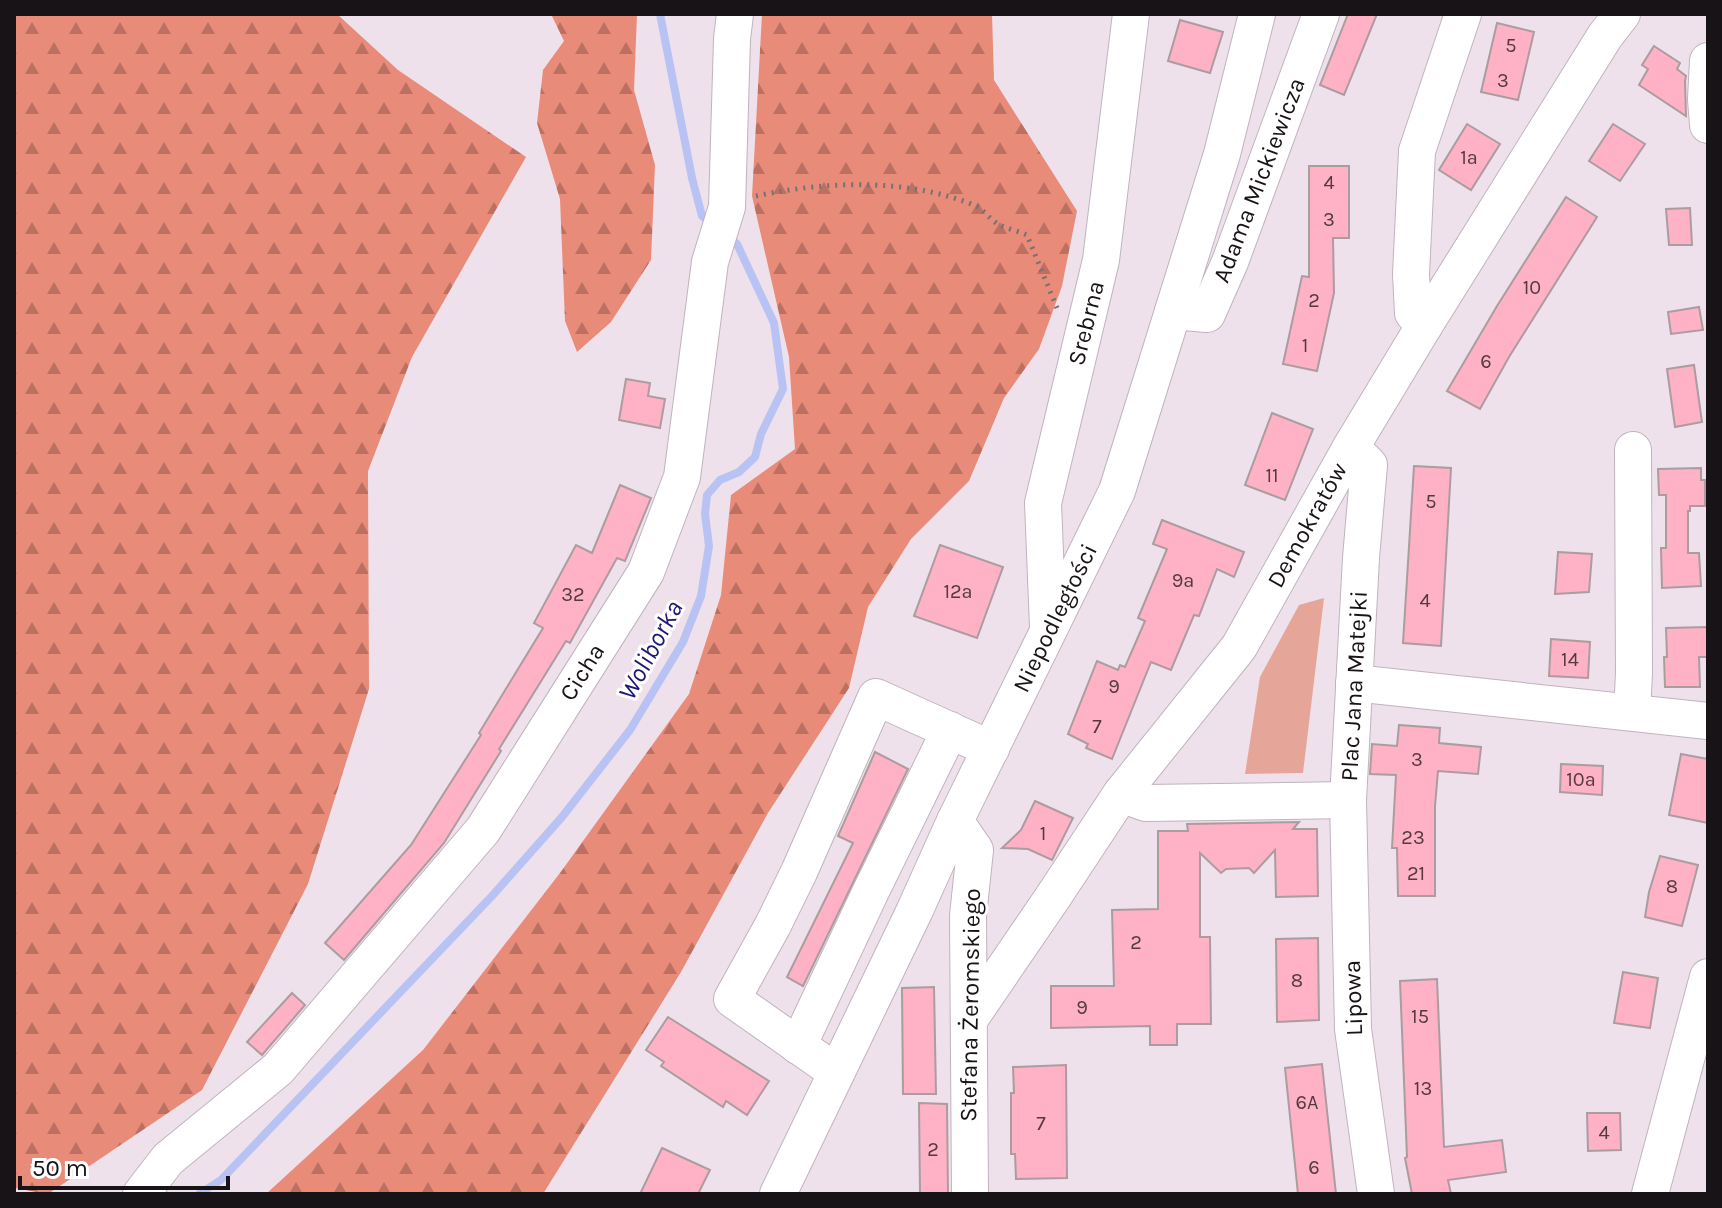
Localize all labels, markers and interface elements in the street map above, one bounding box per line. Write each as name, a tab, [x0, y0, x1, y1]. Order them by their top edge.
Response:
house number: 5	[1505, 34, 1517, 57]
house number: 3	[1497, 69, 1509, 92]
street label: Adama Mickiewicza	[1207, 74, 1311, 286]
house number: 1a	[1460, 146, 1478, 169]
house number: 4	[1323, 171, 1335, 194]
house number: 3	[1323, 208, 1335, 231]
house number: 10	[1523, 276, 1541, 299]
street label: Srebrna	[1062, 278, 1110, 368]
house number: 2	[1308, 289, 1320, 312]
house number: 1	[1302, 334, 1308, 357]
house number: 6	[1480, 350, 1492, 373]
street label: Demokratów	[1261, 458, 1353, 592]
house number: 11	[1265, 464, 1279, 487]
house number: 5	[1425, 490, 1437, 513]
street label: Niepodległości	[1007, 539, 1103, 697]
house number: 9a	[1172, 569, 1194, 592]
house number: 12a	[943, 580, 973, 603]
house number: 32	[561, 583, 585, 606]
house number: 4	[1419, 589, 1431, 612]
street label: Plac Jana Matejki	[1335, 590, 1373, 782]
water label: Woliborka	[611, 595, 690, 705]
street label: Cicha	[554, 638, 610, 706]
house number: 14	[1561, 648, 1579, 671]
house number: 9	[1108, 675, 1120, 698]
house number: 7	[1092, 715, 1102, 738]
house number: 3	[1411, 748, 1423, 771]
house number: 10a	[1566, 768, 1596, 791]
house number: 1	[1040, 822, 1046, 845]
house number: 23	[1401, 826, 1425, 849]
house number: 21	[1407, 862, 1425, 885]
house number: 8	[1666, 875, 1678, 898]
street label: Stefana Żeromskiego	[954, 888, 986, 1122]
house number: 2	[1130, 931, 1142, 954]
street label: Lipowa	[1338, 959, 1368, 1037]
house number: 8	[1291, 969, 1303, 992]
house number: 9	[1076, 996, 1088, 1019]
house number: 15	[1411, 1005, 1429, 1028]
house number: 13	[1414, 1077, 1432, 1100]
house number: 6A	[1296, 1091, 1318, 1114]
house number: 7	[1036, 1112, 1046, 1135]
house number: 4	[1598, 1121, 1610, 1144]
house number: 2	[927, 1138, 939, 1161]
scale bar	[20, 1140, 228, 1190]
text: 50 m	[32, 1154, 88, 1182]
house number: 6	[1308, 1156, 1320, 1179]

